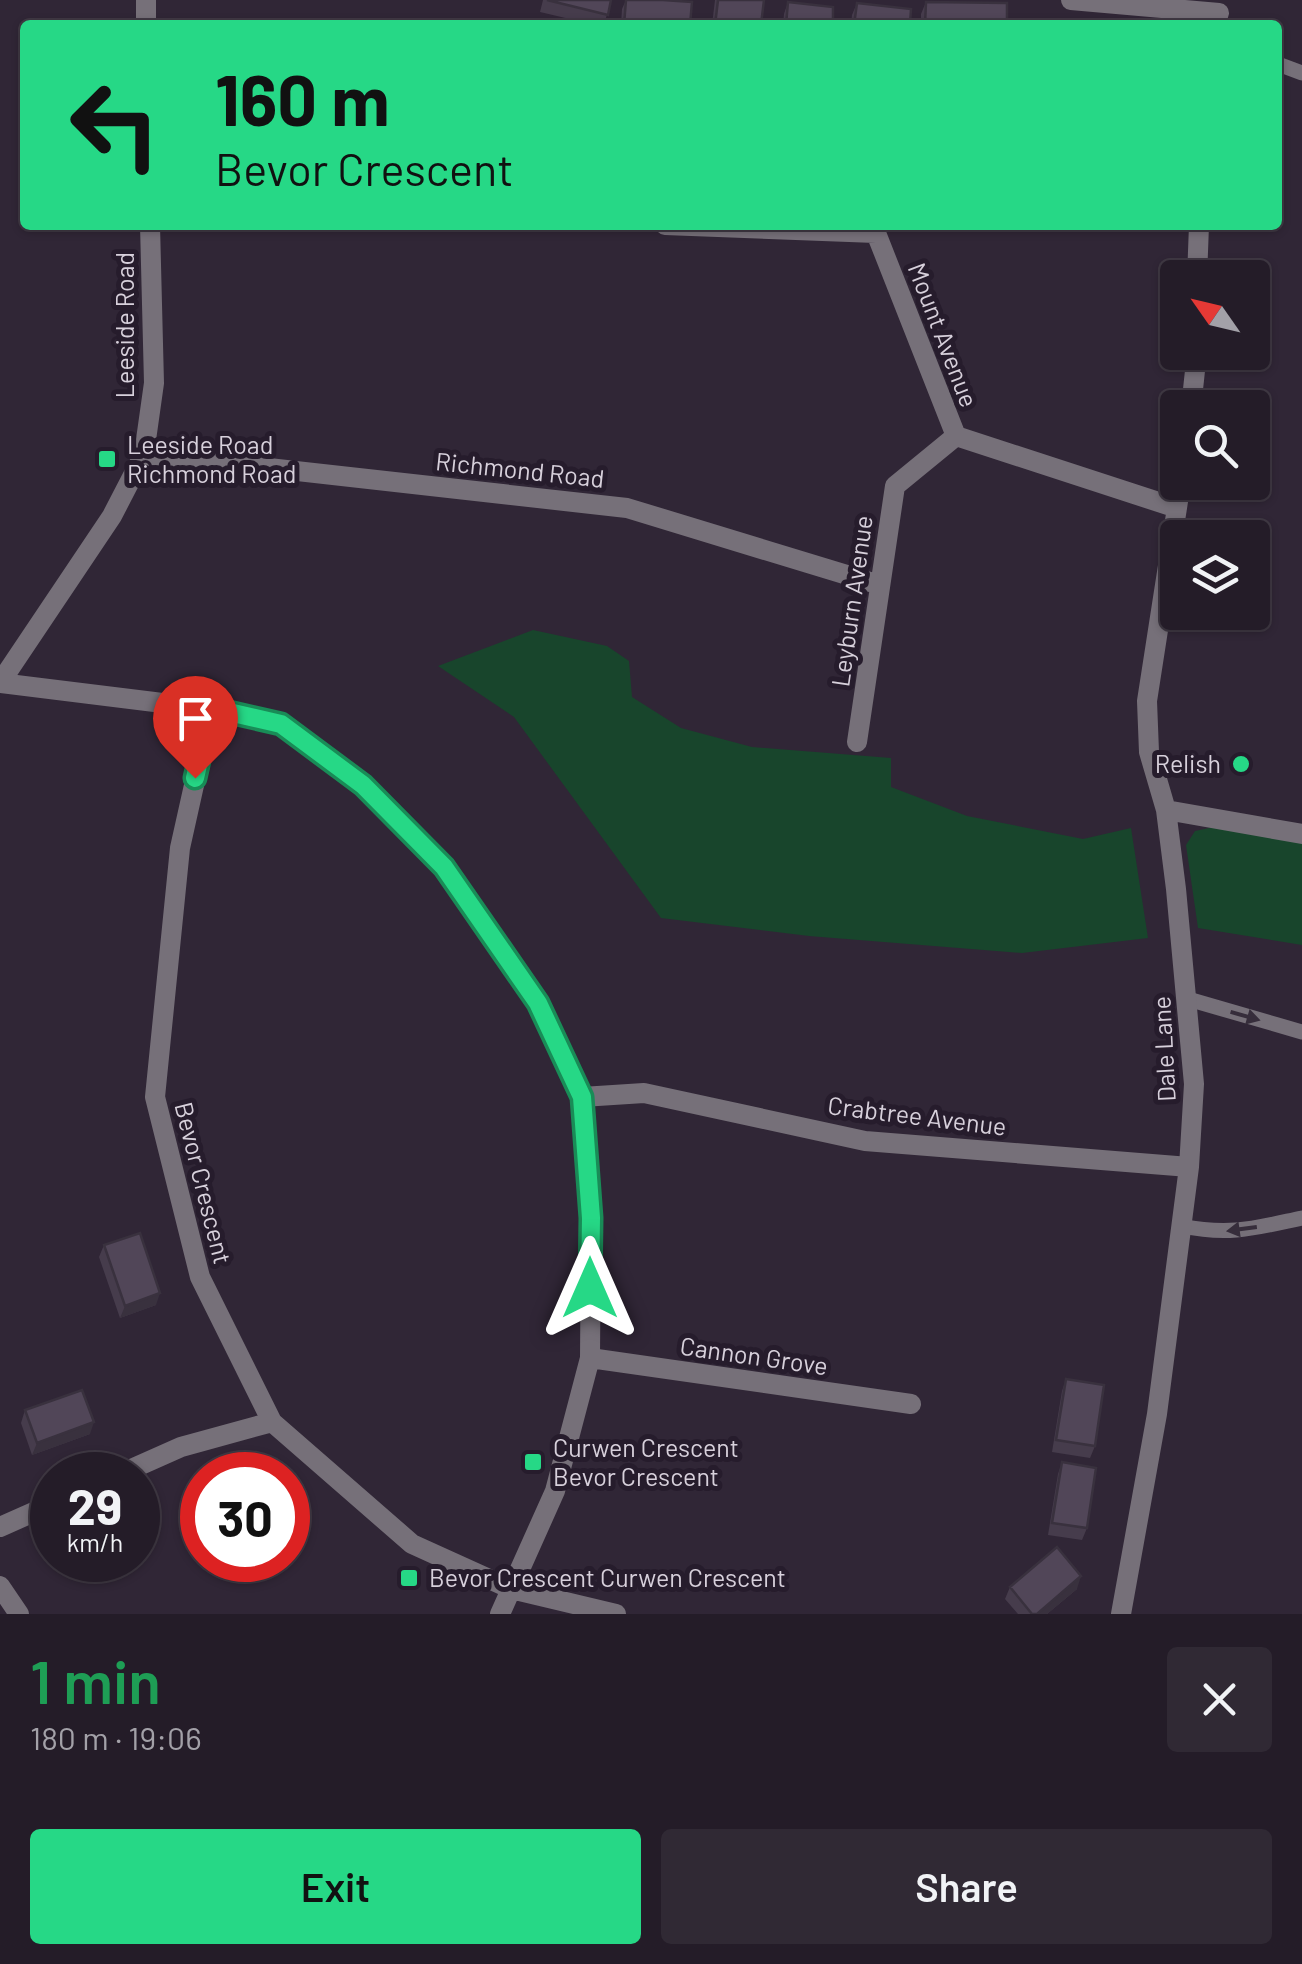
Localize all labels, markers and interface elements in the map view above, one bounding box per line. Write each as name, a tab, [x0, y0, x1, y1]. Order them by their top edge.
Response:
text: 160 m	[215, 56, 390, 140]
icon: left	[50, 60, 180, 190]
text: Bevor Crescent	[215, 141, 514, 195]
street label: Leeside Road	[109, 252, 139, 398]
street label: Mount Avenue	[903, 258, 985, 411]
north arrow	[1160, 260, 1270, 370]
map controls	[1160, 260, 1270, 630]
button: search	[1160, 390, 1270, 500]
place label: Leeside Road Richmond Road	[127, 429, 297, 488]
street label: Richmond Road	[434, 445, 606, 493]
marker: Leeside Road Richmond Road	[96, 448, 118, 470]
street label: Leyburn Avenue	[824, 513, 878, 689]
button: layers	[1160, 520, 1270, 630]
pin	[153, 676, 238, 779]
icon: arrive	[168, 691, 223, 746]
place label: Relish	[1155, 748, 1221, 778]
marker: Relish	[1230, 753, 1252, 775]
street label: Dale Lane	[1145, 995, 1181, 1103]
one-way arrow	[1230, 1009, 1261, 1024]
street label: Crabtree Avenue	[826, 1089, 1008, 1141]
street label: Bevor Crescent	[169, 1099, 239, 1267]
one-way arrow	[1226, 1222, 1257, 1238]
position arrow	[538, 1236, 642, 1340]
street label: Cannon Grove	[678, 1330, 830, 1380]
place label: Curwen Crescent Bevor Crescent	[553, 1432, 739, 1491]
marker: Curwen Crescent Bevor Crescent	[522, 1451, 544, 1473]
speed limit sign: 30	[180, 1452, 310, 1582]
text: 29	[68, 1475, 122, 1535]
text: km/h	[67, 1527, 123, 1557]
place label: Bevor Crescent Curwen Crescent	[429, 1562, 786, 1592]
marker: Bevor Crescent Curwen Crescent	[398, 1567, 420, 1589]
text: 1 min	[30, 1644, 161, 1716]
button: close	[1167, 1647, 1272, 1752]
text: 180 m · 19:06	[30, 1718, 202, 1756]
button: Exit	[30, 1829, 641, 1944]
button: Share	[661, 1829, 1272, 1944]

